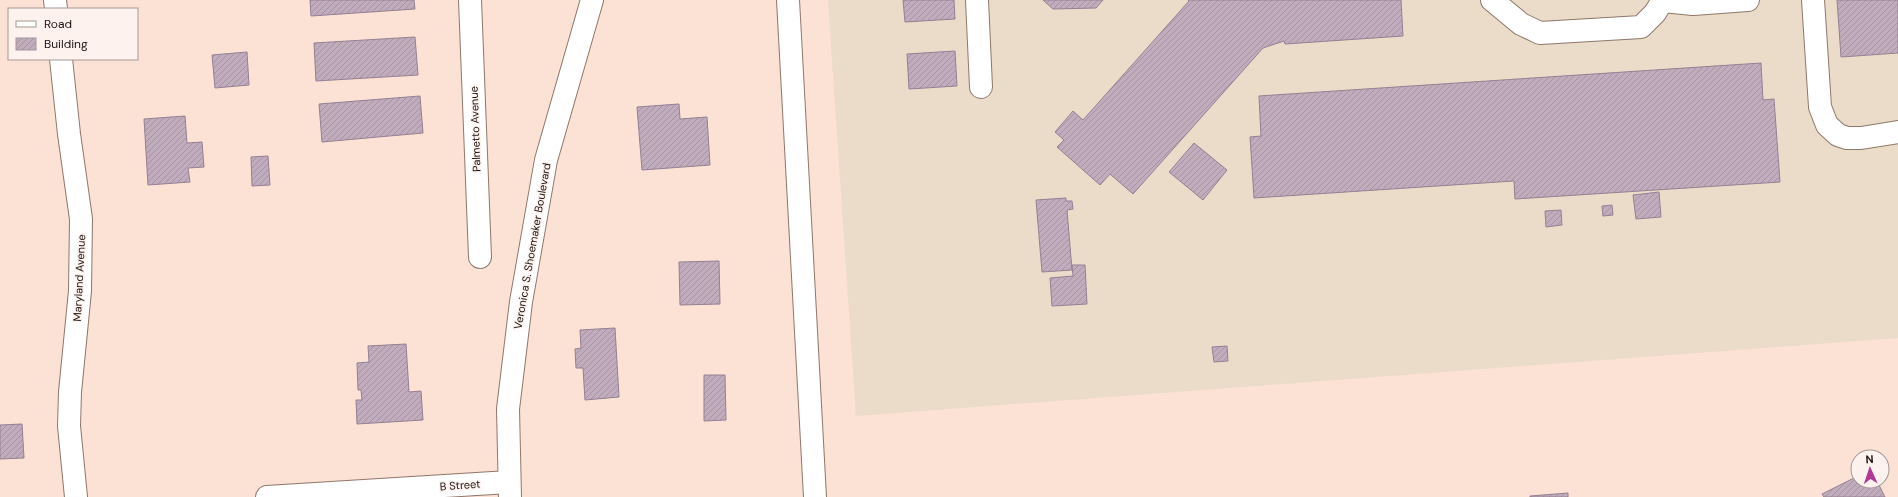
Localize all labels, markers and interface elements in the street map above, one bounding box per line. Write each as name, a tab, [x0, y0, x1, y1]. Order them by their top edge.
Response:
legend	[8, 8, 138, 60]
text: Road	[44, 16, 72, 32]
text: Building	[44, 36, 88, 52]
street label: Palmetto Avenue	[467, 86, 483, 172]
street label: Veronica S. Shoemaker Boulevard	[510, 162, 554, 330]
street label: Maryland Avenue	[70, 234, 88, 322]
north arrow	[1850, 449, 1890, 489]
text: N	[1865, 452, 1874, 466]
street label: B Street	[439, 477, 481, 493]

